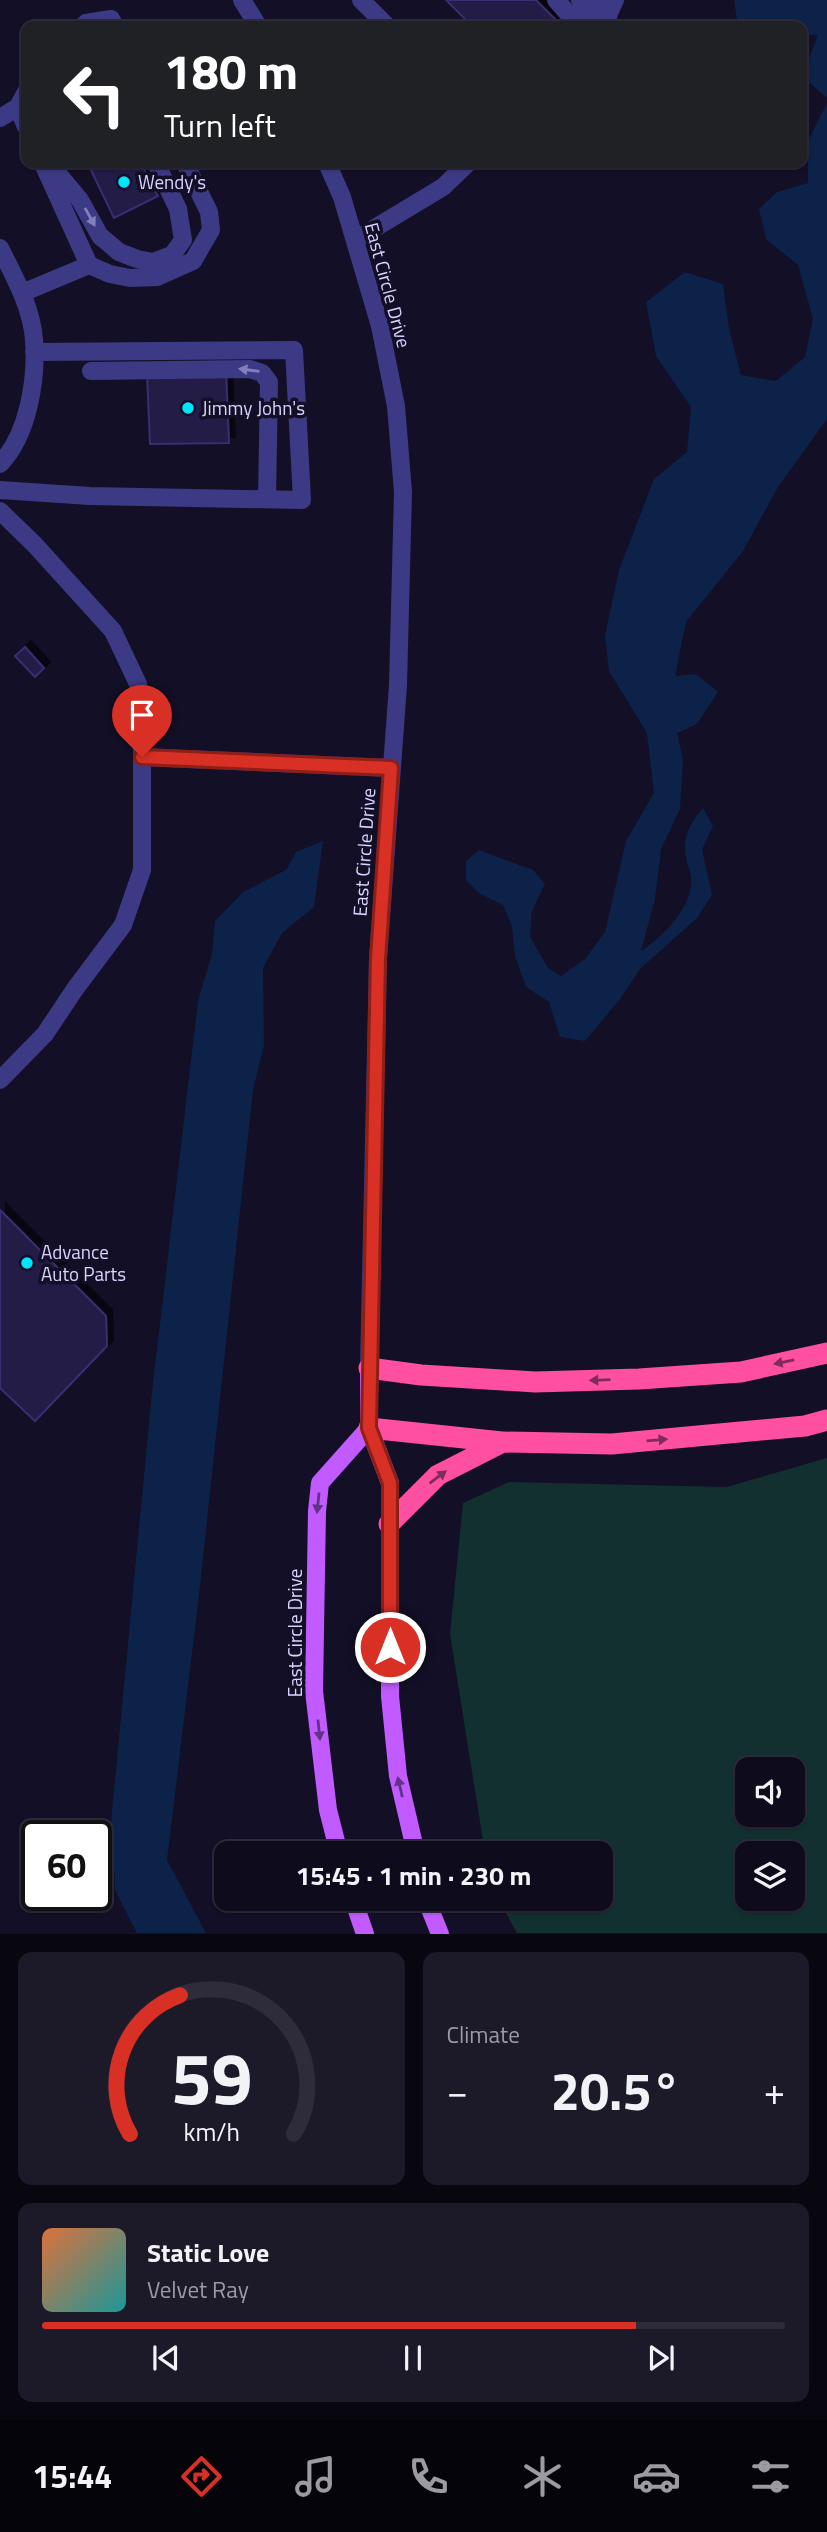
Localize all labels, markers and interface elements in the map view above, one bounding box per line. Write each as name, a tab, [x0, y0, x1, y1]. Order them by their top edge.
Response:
text: 180 m	[164, 33, 298, 108]
icon: left	[49, 49, 140, 140]
text: Turn left	[164, 101, 276, 149]
place label: Wendy's	[138, 167, 206, 196]
marker: Wendy's	[116, 174, 132, 190]
one-way arrow	[84, 208, 96, 227]
street label: East Circle Drive	[358, 219, 419, 351]
one-way arrow	[238, 365, 260, 376]
place label: Jimmy John's	[202, 393, 305, 422]
marker: Jimmy John's	[180, 400, 196, 416]
pin	[112, 685, 172, 757]
icon: arrive	[123, 696, 161, 734]
street label: East Circle Drive	[345, 787, 382, 917]
place label: Advance Auto Parts	[41, 1237, 126, 1288]
marker: Advance Auto Parts	[19, 1255, 35, 1271]
one-way arrow	[773, 1357, 795, 1368]
one-way arrow	[589, 1374, 611, 1386]
one-way arrow	[646, 1434, 668, 1445]
one-way arrow	[429, 1470, 447, 1485]
one-way arrow	[312, 1492, 323, 1514]
street label: East Circle Drive	[280, 1569, 309, 1697]
position arrow	[353, 1610, 427, 1684]
one-way arrow	[314, 1719, 325, 1741]
map controls	[735, 1757, 805, 1911]
button: sound	[735, 1757, 805, 1827]
one-way arrow	[395, 1776, 406, 1798]
speed limit sign: 60	[21, 1820, 112, 1911]
button: layers	[735, 1841, 805, 1911]
text: 15:45 · 1 min · 230 m	[296, 1856, 531, 1895]
text: Climate	[447, 2017, 520, 2052]
text: 59	[170, 2023, 252, 2133]
text: 20.5°	[551, 2051, 681, 2130]
text: −	[447, 2062, 468, 2120]
text: +	[764, 2062, 785, 2120]
text: km/h	[183, 2113, 240, 2151]
text: Static Love	[147, 2233, 269, 2272]
text: Velvet Ray	[147, 2272, 249, 2307]
icon: previous	[147, 2339, 185, 2377]
icon: pause	[394, 2339, 432, 2377]
icon: next	[642, 2339, 680, 2377]
text: 15:44	[32, 2452, 112, 2500]
icon: directions	[177, 2452, 226, 2501]
icon: music	[291, 2452, 340, 2501]
icon: phone	[404, 2452, 453, 2501]
icon: climate	[518, 2452, 567, 2501]
icon: car	[632, 2452, 681, 2501]
icon: filters	[746, 2452, 795, 2501]

